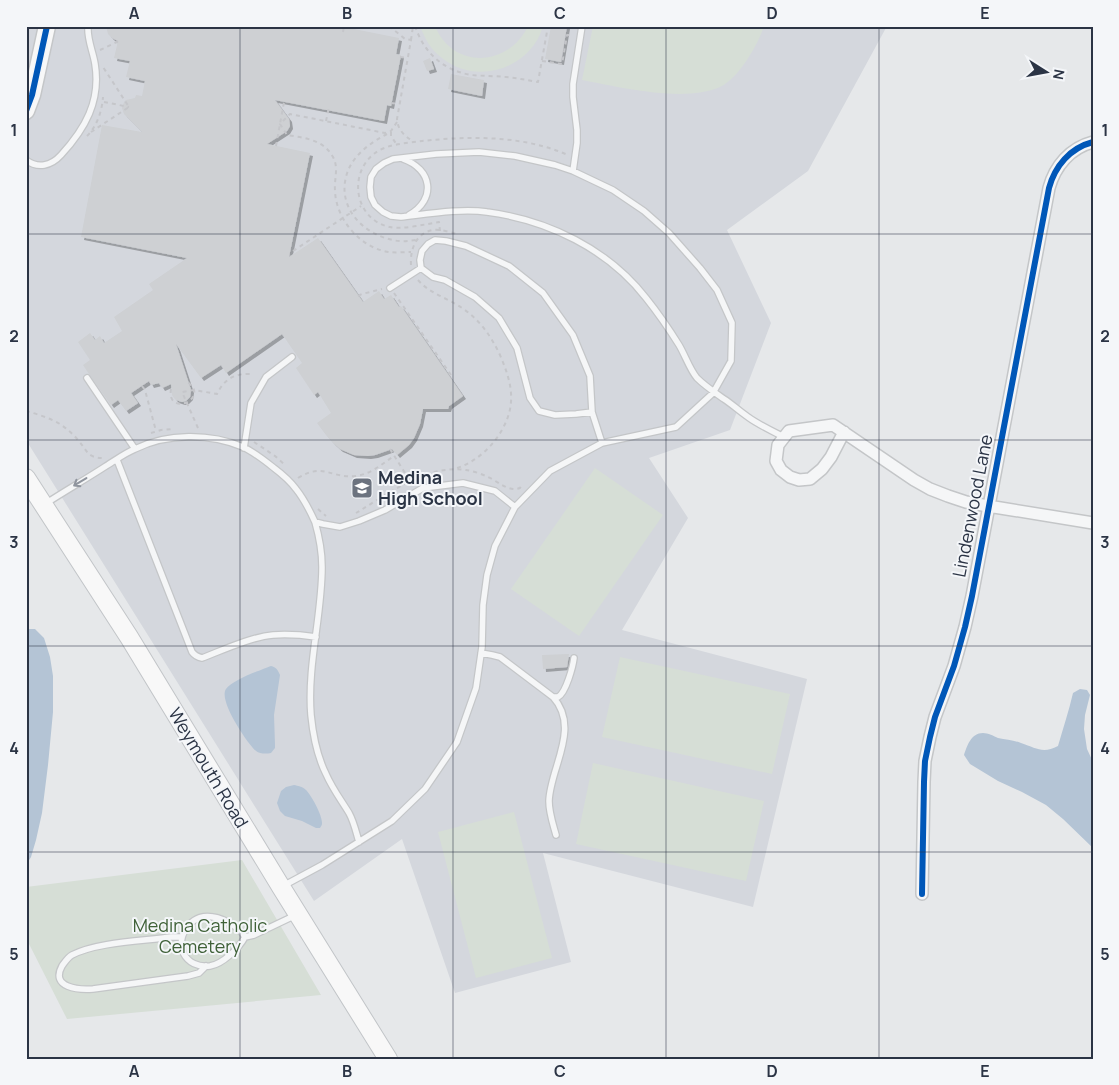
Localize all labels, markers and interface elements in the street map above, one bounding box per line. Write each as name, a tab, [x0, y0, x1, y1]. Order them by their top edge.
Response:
text: A	[129, 2, 140, 24]
text: B	[342, 2, 352, 24]
text: C	[554, 2, 566, 24]
text: D	[766, 2, 778, 24]
text: E	[980, 2, 990, 24]
north arrow	[1022, 48, 1072, 98]
text: N	[1049, 68, 1070, 81]
text: 1	[10, 119, 18, 141]
text: 1	[1101, 119, 1109, 141]
text: 2	[9, 325, 19, 347]
text: 2	[1100, 325, 1110, 347]
street label: Lindenwood Lane	[946, 432, 998, 579]
place label: Medina High School	[378, 465, 483, 510]
school or university icon: Medina High School	[350, 476, 374, 500]
one-way arrow	[73, 477, 87, 488]
text: 3	[9, 531, 19, 553]
text: 3	[1100, 531, 1110, 553]
street label: Weymouth Road	[163, 703, 254, 832]
text: 4	[9, 737, 19, 759]
text: 4	[1100, 737, 1110, 759]
park label: Medina Catholic Cemetery	[133, 913, 267, 958]
text: 5	[9, 943, 19, 965]
text: 5	[1100, 943, 1110, 965]
text: A	[129, 1060, 140, 1082]
text: B	[342, 1060, 352, 1082]
text: C	[554, 1060, 566, 1082]
text: D	[766, 1060, 778, 1082]
text: E	[980, 1060, 990, 1082]

